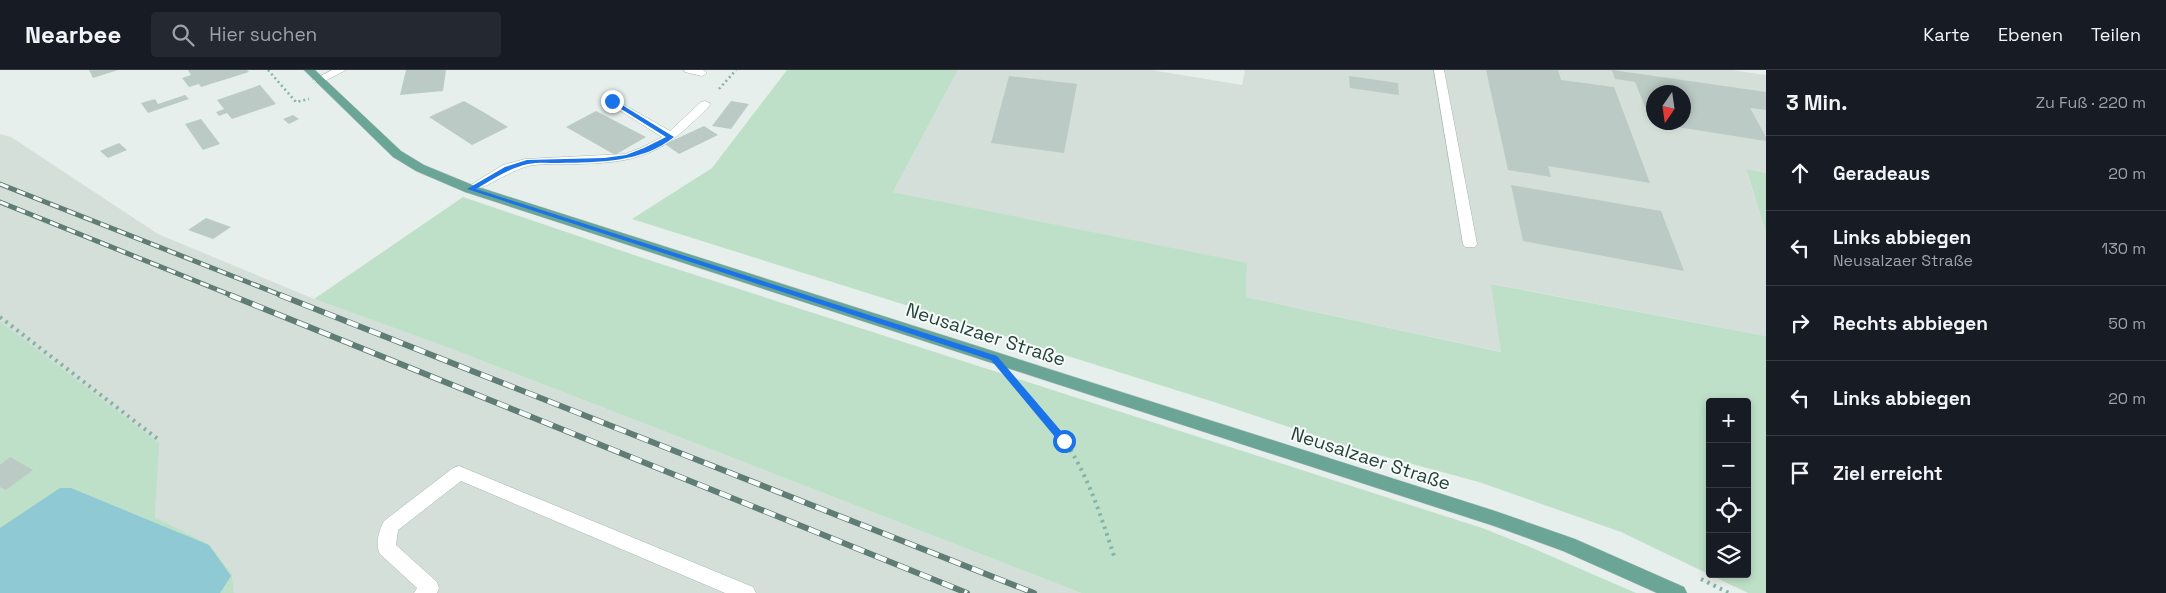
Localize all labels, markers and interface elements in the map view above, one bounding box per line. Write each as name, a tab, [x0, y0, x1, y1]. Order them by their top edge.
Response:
search box	[151, 12, 501, 57]
text: Nearbee	[25, 19, 121, 50]
icon: search	[169, 21, 197, 49]
text: Hier suchen	[209, 22, 317, 47]
text: Karte	[1923, 23, 1970, 46]
text: Ebenen	[1998, 23, 2063, 46]
text: Teilen	[2091, 23, 2141, 46]
north arrow	[1646, 85, 1691, 130]
text: 3 Min.	[1786, 89, 1847, 116]
route end	[601, 90, 624, 113]
text: Zu Fuß · 220 m	[2036, 92, 2146, 113]
icon: ahead	[1786, 159, 1814, 187]
text: Geradeaus	[1833, 161, 1930, 186]
text: 20 m	[2108, 163, 2146, 184]
text: Links abbiegen	[1833, 225, 1971, 250]
icon: left	[1786, 234, 1814, 262]
text: 130 m	[2102, 238, 2146, 259]
text: Neusalzaer Straße	[1833, 250, 1973, 271]
street label: Neusalzaer Straße	[903, 297, 1069, 372]
icon: right	[1786, 309, 1814, 337]
text: Rechts abbiegen	[1833, 311, 1988, 336]
text: 50 m	[2108, 313, 2146, 334]
icon: left	[1786, 384, 1814, 412]
text: Links abbiegen	[1833, 386, 1971, 411]
text: 20 m	[2108, 388, 2146, 409]
map controls	[1706, 398, 1751, 578]
button: +	[1706, 398, 1751, 443]
street label: Neusalzaer Straße	[1288, 421, 1454, 496]
route start	[1053, 430, 1076, 453]
button: −	[1706, 443, 1751, 488]
icon: arrive	[1786, 459, 1814, 487]
text: Ziel erreicht	[1833, 461, 1943, 486]
button: locate	[1706, 488, 1751, 533]
button: layers	[1706, 533, 1751, 578]

